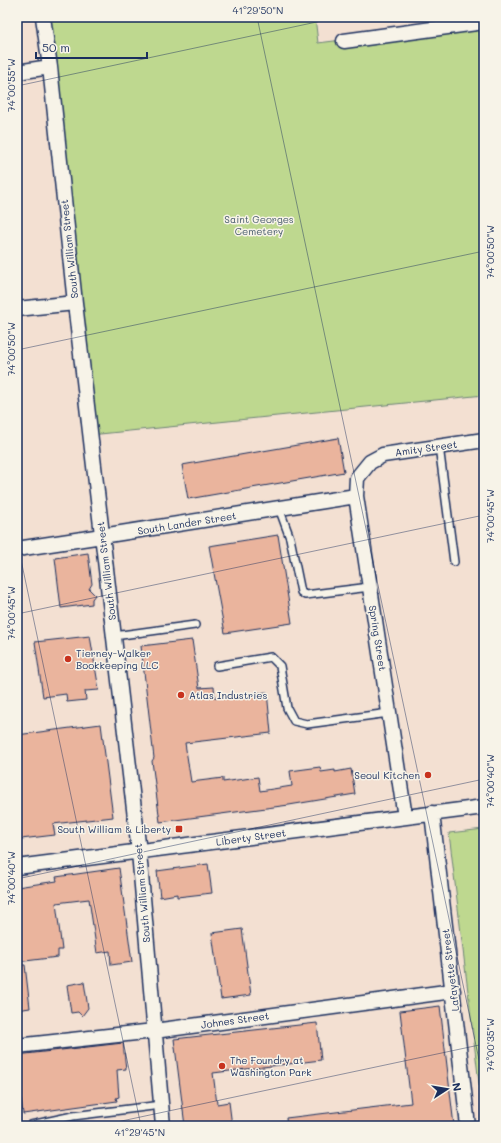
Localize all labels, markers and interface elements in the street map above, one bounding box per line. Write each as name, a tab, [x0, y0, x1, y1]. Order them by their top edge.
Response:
text: 41°29'50"N	[233, 3, 283, 17]
scale bar	[36, 34, 147, 60]
text: 50 m	[42, 39, 70, 55]
text: 74°00'55"W	[4, 58, 18, 112]
street label: South William Street	[57, 199, 81, 299]
park label: Saint Georges Cemetery	[224, 212, 294, 238]
text: 74°00'50"W	[483, 225, 497, 279]
text: 74°00'50"W	[4, 322, 18, 376]
street label: Amity Street	[394, 437, 458, 459]
text: 74°00'45"W	[483, 489, 497, 543]
street label: South Lander Street	[137, 508, 237, 538]
street label: South William Street	[93, 521, 119, 621]
text: 74°00'45"W	[4, 586, 18, 640]
street label: Spring Street	[366, 604, 390, 672]
place label: Tierney-Walker Bookkeeping LLC	[76, 646, 159, 672]
marker: Tierney-Walker Bookkeeping LLC	[63, 654, 73, 664]
place label: Atlas Industries	[189, 688, 267, 702]
marker: Atlas Industries	[176, 690, 186, 700]
text: 74°00'40"W	[483, 754, 497, 808]
place label: Seoul Kitchen	[354, 768, 420, 782]
marker: Seoul Kitchen	[423, 770, 433, 780]
place label: South William & Liberty	[57, 822, 171, 836]
marker: South William & Liberty	[174, 824, 184, 834]
street label: Liberty Street	[215, 825, 287, 849]
street label: South William Street	[131, 843, 153, 943]
text: 74°00'40"W	[4, 851, 18, 905]
street label: Lafayette Street	[438, 928, 462, 1012]
street label: Johnes Street	[200, 1008, 270, 1032]
text: 74°00'35"W	[483, 1018, 497, 1072]
place label: The Foundry at Washington Park	[230, 1053, 312, 1079]
marker: The Foundry at Washington Park	[217, 1061, 227, 1071]
north arrow	[427, 1069, 467, 1109]
text: N	[449, 1081, 465, 1092]
text: 41°29'45"N	[115, 1125, 165, 1139]

